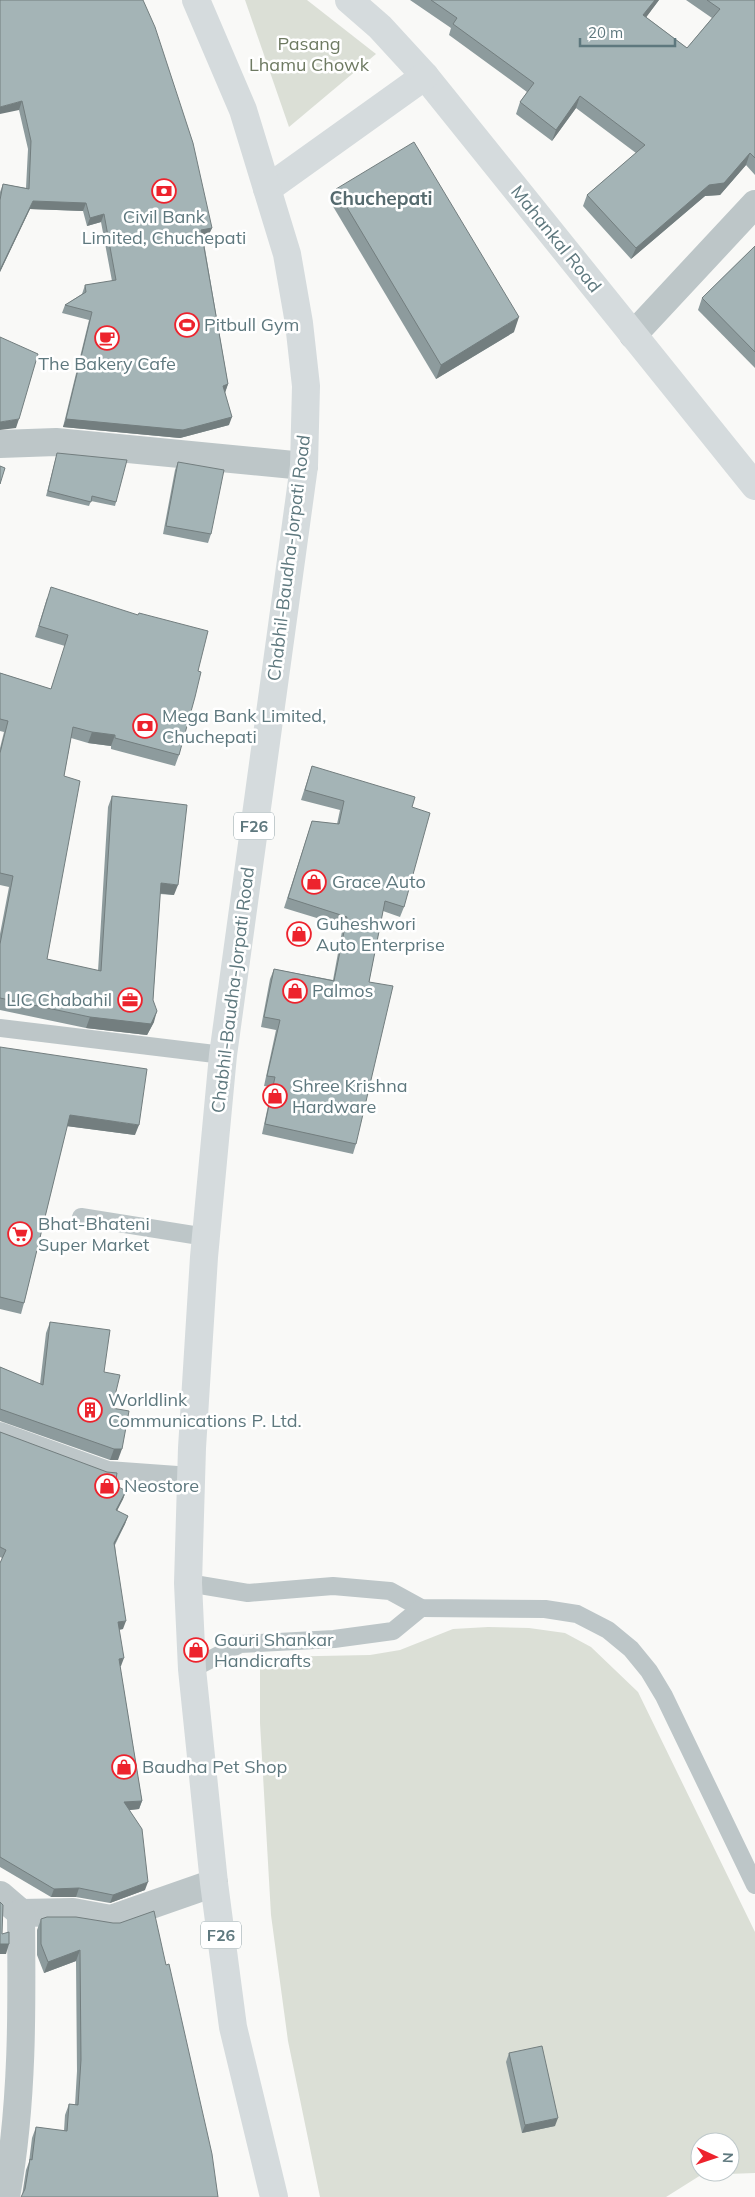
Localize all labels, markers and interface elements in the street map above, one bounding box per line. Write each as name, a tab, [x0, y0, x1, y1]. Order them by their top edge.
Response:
scale bar	[580, 15, 675, 47]
text: 20 m	[588, 23, 623, 42]
park label: Pasang Lhamu Chowk	[249, 32, 370, 76]
bank icon: Civil Bank Limited, Chuchepati	[151, 178, 177, 204]
street label: Mahankal Road	[506, 180, 607, 297]
district label: Chuchepati	[330, 186, 432, 210]
place label: Civil Bank Limited, Chuchepati	[82, 205, 246, 249]
sports icon: Pitbull Gym	[174, 312, 200, 338]
place label: Pitbull Gym	[204, 313, 299, 336]
cafe icon: The Bakery Cafe	[94, 325, 120, 351]
place label: The Bakery Cafe	[38, 352, 176, 375]
street label: Chabhil-Baudha-Jorpati Road	[262, 434, 315, 682]
place label: Mega Bank Limited, Chuchepati	[162, 704, 326, 748]
bank icon: Mega Bank Limited, Chuchepati	[132, 713, 158, 739]
road number: F26	[234, 812, 274, 839]
street label: Chabhil-Baudha-Jorpati Road	[206, 866, 259, 1114]
shop icon: Grace Auto	[301, 869, 327, 895]
place label: Grace Auto	[332, 870, 426, 893]
place label: Guheshwori Auto Enterprise	[316, 912, 445, 956]
shop icon: Guheshwori Auto Enterprise	[286, 921, 312, 947]
shop icon: Palmos	[282, 978, 308, 1004]
place label: Palmos	[312, 979, 373, 1002]
office icon: LIC Chabahil	[117, 987, 143, 1013]
place label: LIC Chabahil	[6, 988, 112, 1011]
place label: Shree Krishna Hardware	[292, 1074, 408, 1118]
shop icon: Shree Krishna Hardware	[262, 1083, 288, 1109]
place label: Bhat-Bhateni Super Market	[38, 1212, 150, 1256]
supermarket icon: Bhat-Bhateni Super Market	[7, 1221, 33, 1247]
place label: Worldlink Communications P. Ltd.	[108, 1388, 302, 1432]
building icon: Worldlink Communications P. Ltd.	[77, 1397, 103, 1423]
shop icon: Neostore	[94, 1473, 120, 1499]
place label: Neostore	[124, 1474, 199, 1497]
place label: Gauri Shankar Handicrafts	[214, 1628, 334, 1672]
shop icon: Gauri Shankar Handicrafts	[183, 1637, 209, 1663]
shop icon: Baudha Pet Shop	[111, 1754, 137, 1780]
place label: Baudha Pet Shop	[142, 1755, 287, 1778]
road number: F26	[201, 1922, 241, 1948]
north arrow	[690, 2132, 740, 2182]
text: N	[719, 2152, 737, 2163]

